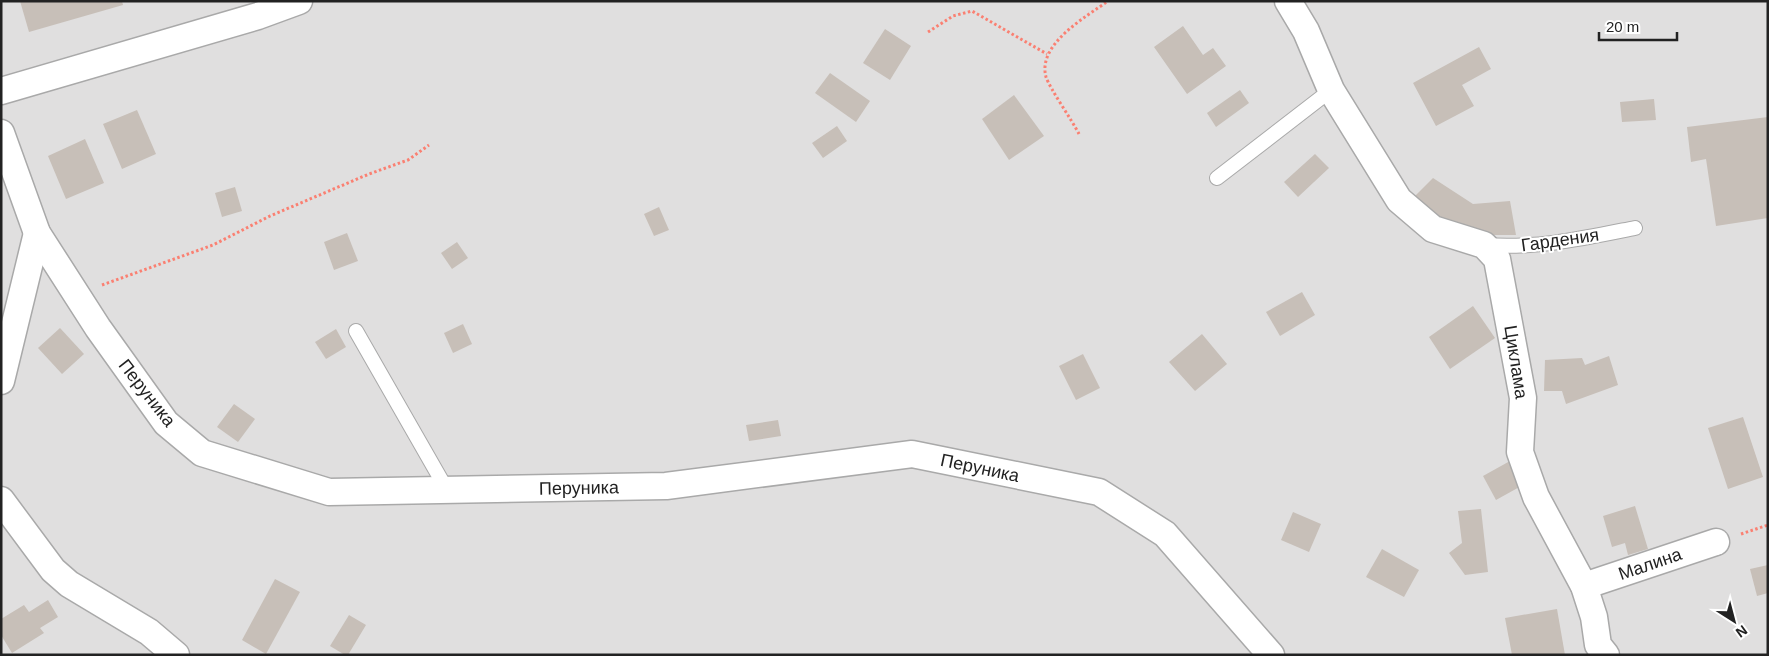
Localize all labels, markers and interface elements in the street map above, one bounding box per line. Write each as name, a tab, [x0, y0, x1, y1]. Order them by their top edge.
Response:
scale bar	[1599, 10, 1676, 42]
text: 20 m	[1606, 18, 1639, 35]
street label: Гардения	[1520, 225, 1600, 255]
street label: Циклама	[1500, 324, 1532, 401]
street label: Перуника	[114, 355, 180, 431]
street label: Перуника	[939, 450, 1022, 486]
street label: Перуника	[539, 477, 620, 499]
street label: Малина	[1616, 544, 1685, 584]
north arrow	[1709, 596, 1759, 646]
text: N	[1733, 622, 1750, 641]

